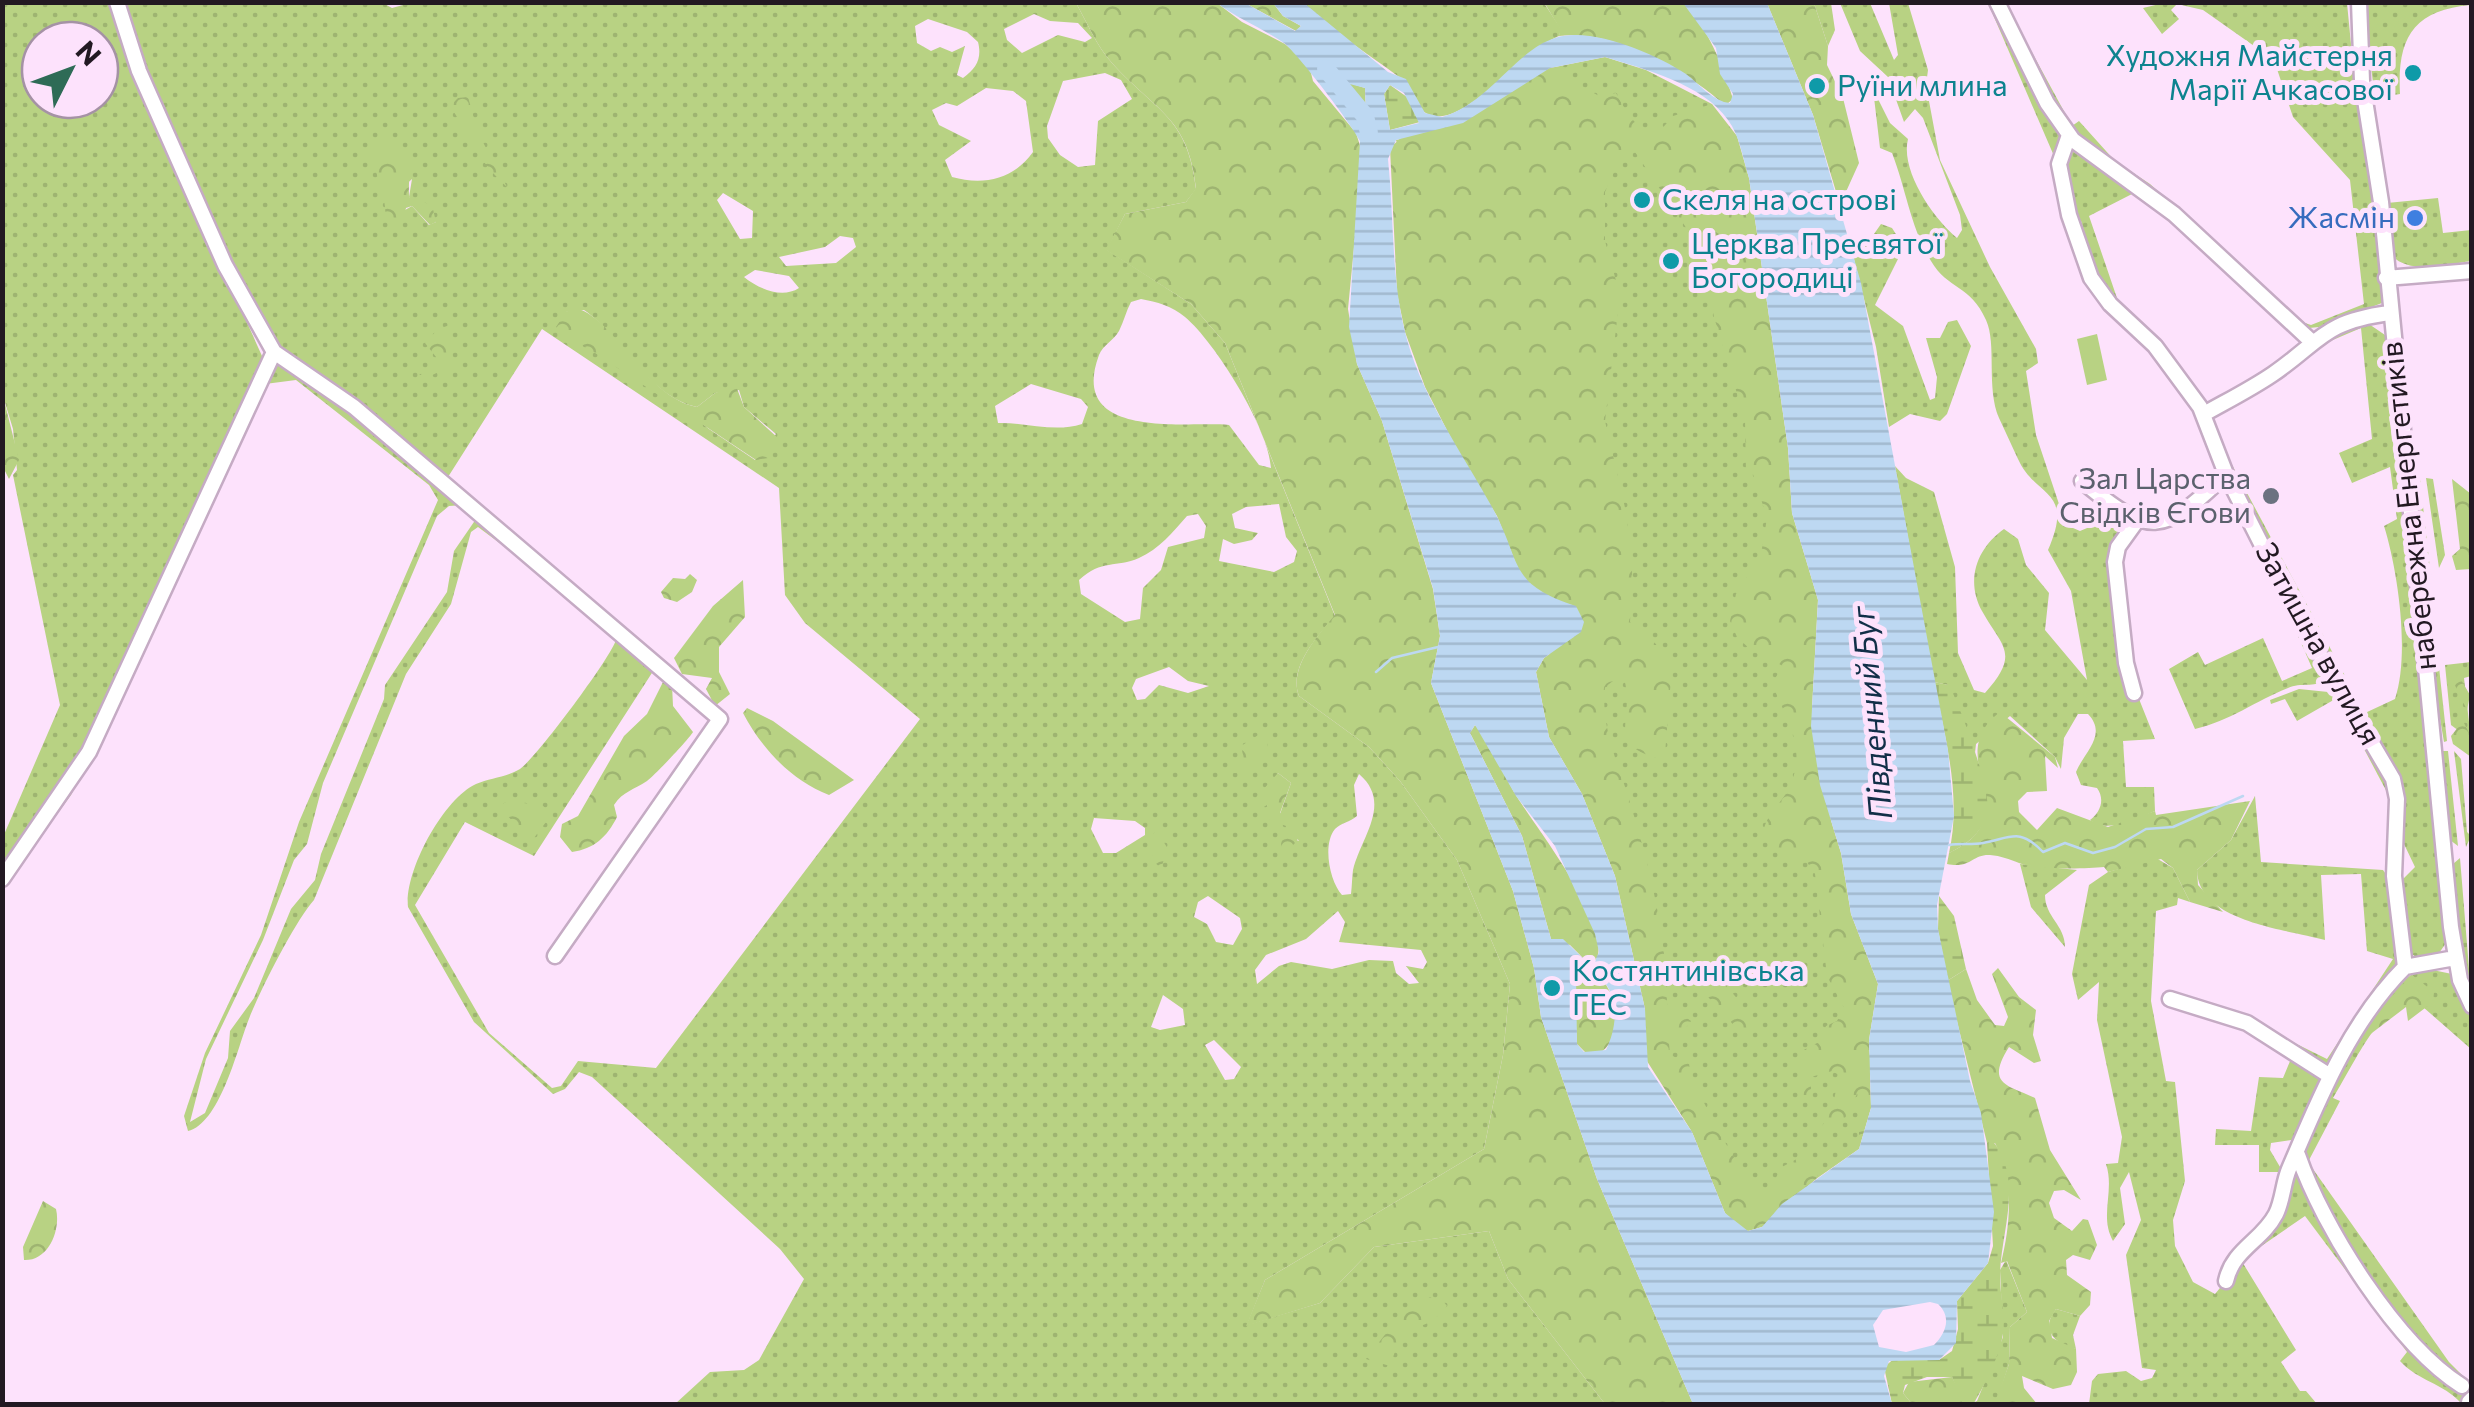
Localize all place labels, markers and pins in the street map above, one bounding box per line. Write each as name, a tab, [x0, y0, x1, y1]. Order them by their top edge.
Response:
place label: Художня Майстерня Марії Ачкасової	[2106, 35, 2394, 106]
marker: Художня Майстерня Марії Ачкасової	[2402, 62, 2424, 84]
place label: Руїни млина	[1837, 65, 2008, 102]
marker: Руїни млина	[1806, 75, 1828, 97]
place label: Скеля на острові	[1662, 179, 1897, 216]
marker: Скеля на острові	[1631, 189, 1653, 211]
place label: Жасмін	[2287, 197, 2395, 234]
marker: Жасмін	[2404, 207, 2426, 229]
place label: Церква Пресвятої Богородиці	[1691, 223, 1944, 294]
marker: Церква Пресвятої Богородиці	[1660, 250, 1682, 272]
place label: Зал Царства Свідків Єгови	[2059, 458, 2251, 529]
marker: Зал Царства Свідків Єгови	[2260, 485, 2282, 507]
place label: Костянтинівська ГЕС	[1572, 950, 1805, 1021]
marker: Костянтинівська ГЕС	[1541, 977, 1563, 999]

